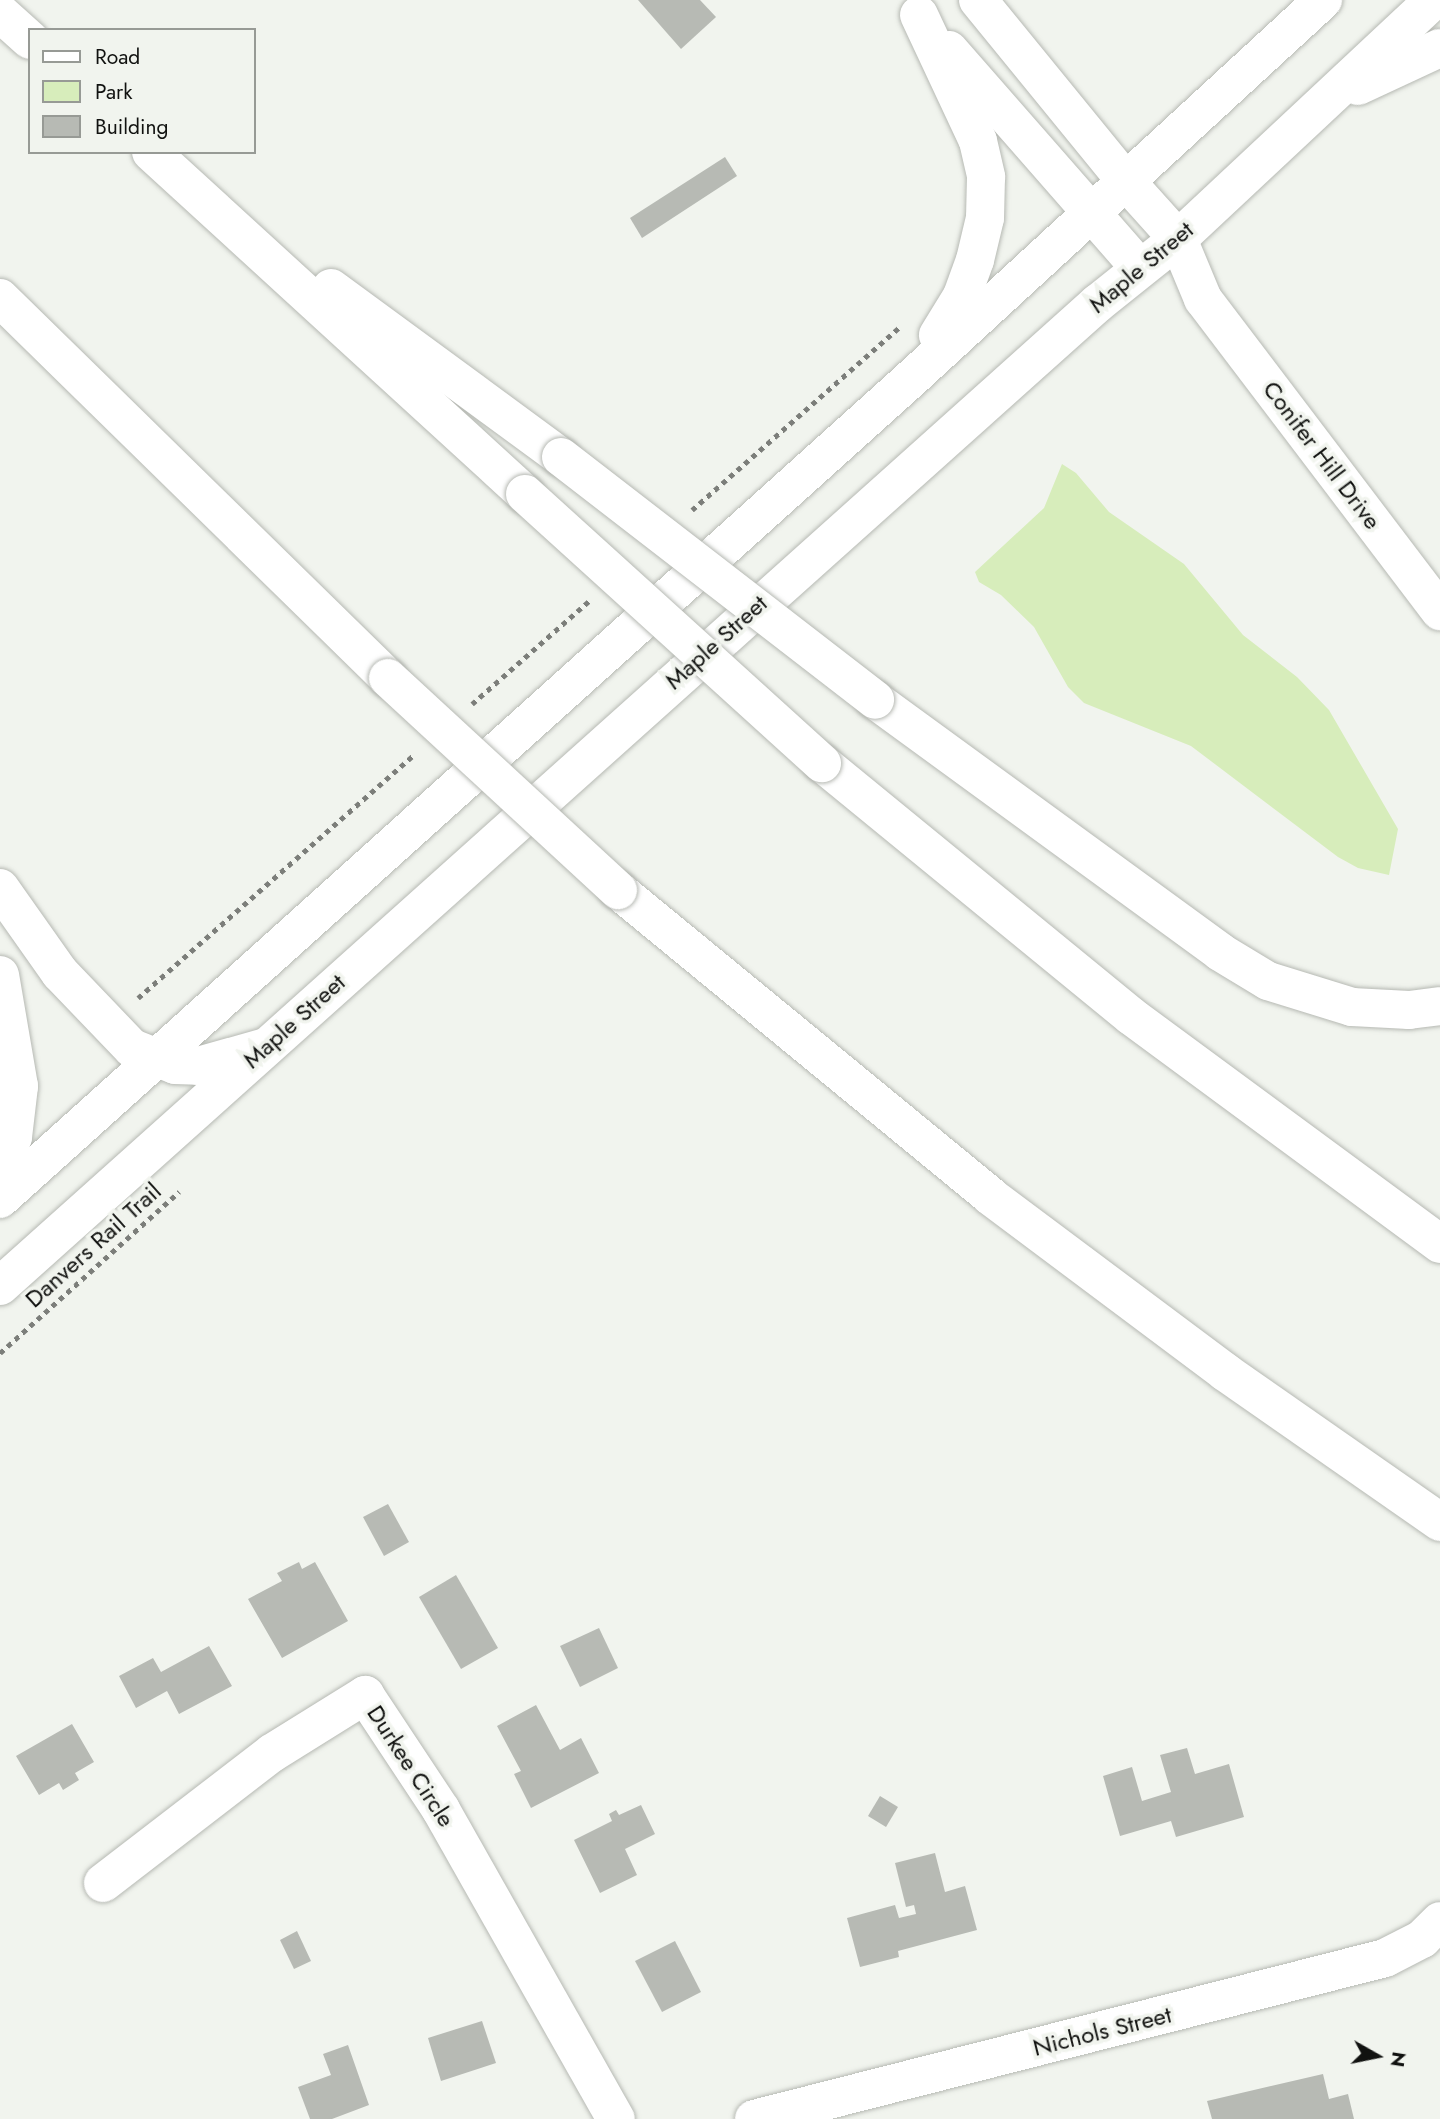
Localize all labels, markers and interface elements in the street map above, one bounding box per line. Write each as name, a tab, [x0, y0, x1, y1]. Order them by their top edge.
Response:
legend	[28, 28, 256, 154]
text: Road	[95, 42, 140, 72]
text: Park	[95, 77, 132, 107]
text: Building	[95, 112, 168, 142]
street label: Maple Street	[1083, 215, 1199, 319]
street label: Conifer Hill Drive	[1257, 375, 1387, 535]
street label: Maple Street	[659, 589, 773, 695]
street label: Maple Street	[237, 968, 351, 1074]
street label: Danvers Rail Trail	[19, 1177, 167, 1313]
street label: Durkee Circle	[361, 1700, 461, 1832]
street label: Nichols Street	[1030, 2000, 1174, 2062]
north arrow	[1342, 2021, 1412, 2091]
text: N	[1384, 2050, 1413, 2069]

